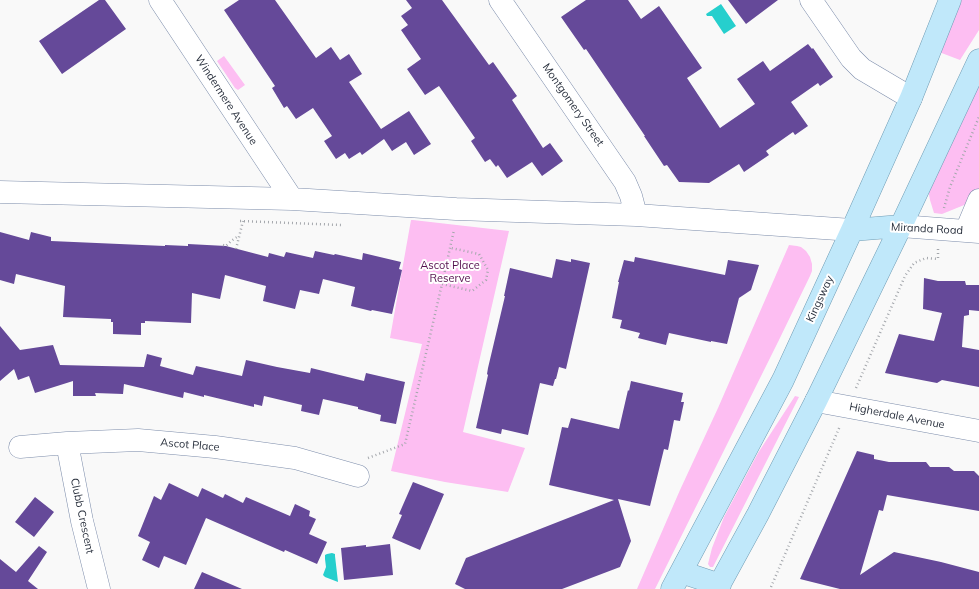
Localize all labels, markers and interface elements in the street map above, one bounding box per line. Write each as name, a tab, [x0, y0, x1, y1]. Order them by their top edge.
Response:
street label: Windermere Avenue	[192, 53, 260, 147]
street label: Montgomery Street	[539, 61, 607, 149]
street label: Miranda Road	[891, 221, 963, 237]
park label: Ascot Place Reserve	[420, 259, 480, 285]
street label: Kingsway	[803, 274, 837, 324]
street label: Higherdale Avenue	[848, 400, 946, 432]
street label: Ascot Place	[160, 436, 220, 454]
street label: Clubb Crescent	[68, 477, 96, 555]

